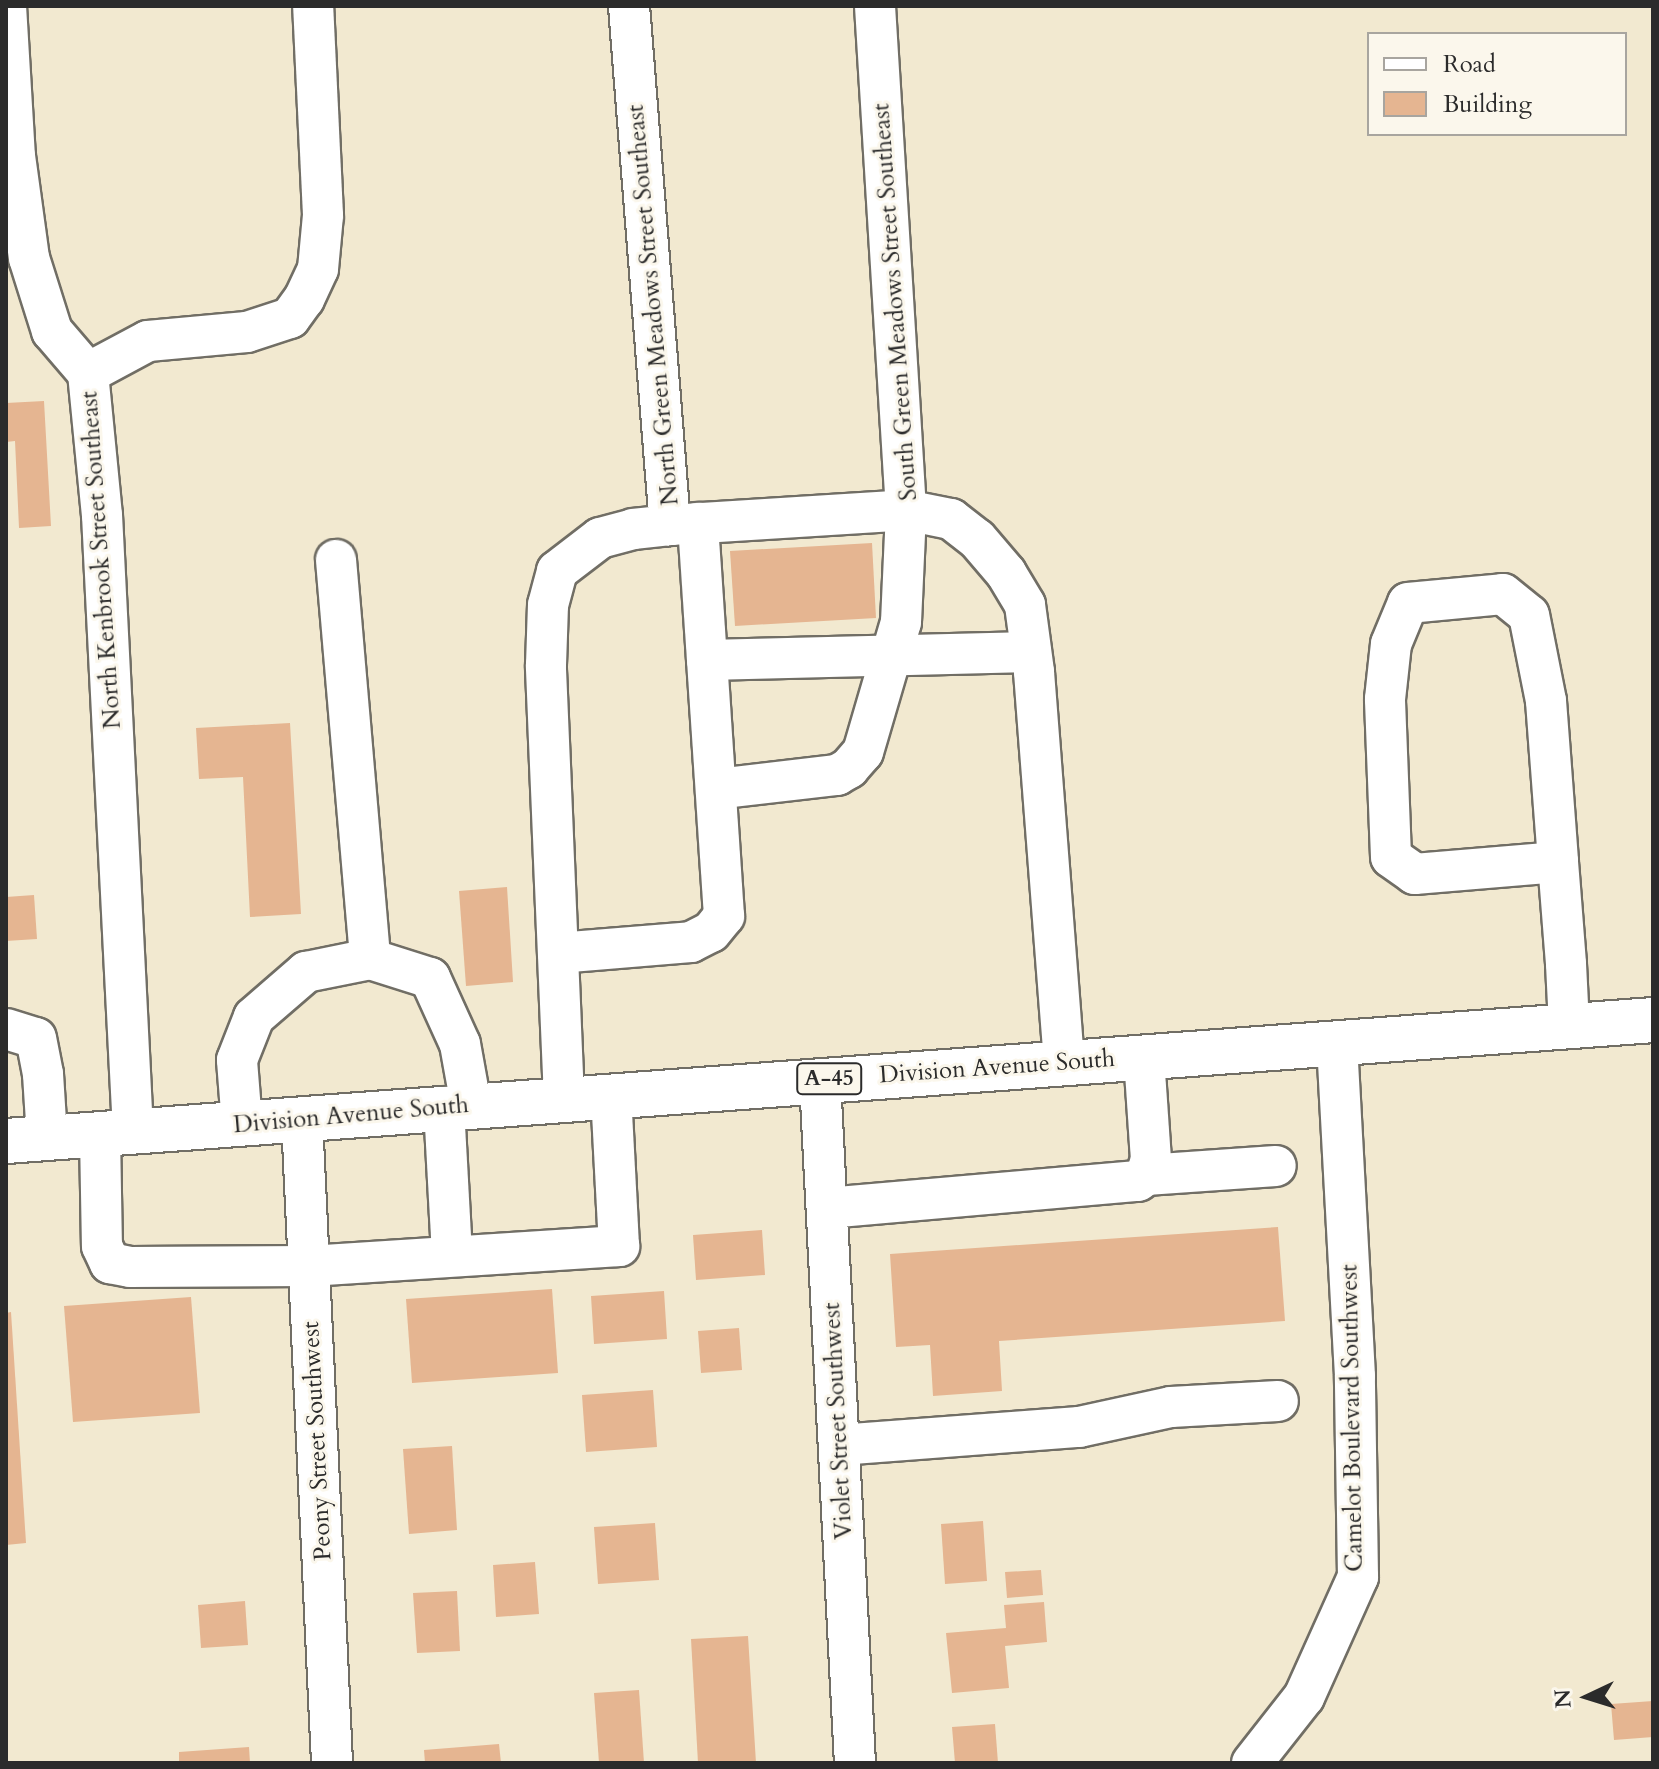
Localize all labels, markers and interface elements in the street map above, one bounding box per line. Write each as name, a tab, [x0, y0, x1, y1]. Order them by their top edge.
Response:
legend	[1367, 32, 1627, 136]
text: Road	[1443, 48, 1496, 81]
text: Building	[1443, 88, 1532, 121]
street label: South Green Meadows Street Southeast	[867, 102, 923, 502]
street label: North Green Meadows Street Southeast	[621, 103, 685, 507]
street label: North Kenbrook Street Southeast	[75, 390, 127, 730]
street label: Division Avenue South	[878, 1044, 1116, 1090]
road number: A-45	[795, 1061, 863, 1097]
street label: Division Avenue South	[232, 1090, 470, 1140]
street label: Camelot Boulevard Southwest	[1335, 1264, 1369, 1572]
street label: Violet Street Southwest	[817, 1302, 859, 1540]
street label: Peony Street Southwest	[296, 1321, 338, 1561]
north arrow	[1547, 1657, 1627, 1737]
text: N	[1547, 1688, 1579, 1709]

